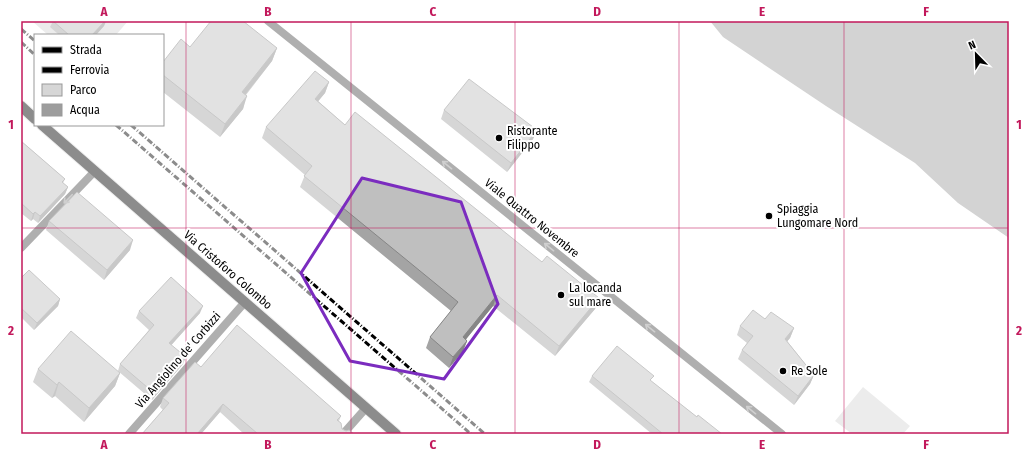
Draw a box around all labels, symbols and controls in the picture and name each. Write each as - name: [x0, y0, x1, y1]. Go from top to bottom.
- text: A: [99, 4, 108, 19]
- text: B: [264, 4, 272, 19]
- text: C: [430, 4, 437, 19]
- text: D: [593, 4, 601, 19]
- text: E: [759, 4, 765, 19]
- text: F: [923, 4, 929, 19]
- legend: [34, 34, 164, 126]
- north arrow: [956, 34, 996, 74]
- text: N: [967, 38, 978, 53]
- text: Strada: [70, 43, 102, 57]
- text: Ferrovia: [70, 63, 109, 77]
- text: Parco: [70, 83, 97, 97]
- text: Acqua: [70, 103, 100, 117]
- text: 1: [8, 117, 14, 132]
- text: 1: [1016, 117, 1022, 132]
- place label: Ristorante Filippo: [507, 124, 558, 152]
- marker: Ristorante Filippo: [494, 133, 504, 143]
- one-way arrow: [442, 161, 453, 170]
- street label: Viale Quattro Novembre: [482, 176, 582, 260]
- one-way arrow: [63, 194, 73, 204]
- place label: Spiaggia Lungomare Nord: [777, 202, 858, 230]
- marker: Spiaggia Lungomare Nord: [764, 211, 774, 221]
- street label: Via Cristoforo Colombo: [181, 228, 275, 312]
- one-way arrow: [543, 242, 554, 251]
- place label: La locanda sul mare: [569, 281, 622, 309]
- marker: La locanda sul mare: [556, 290, 566, 300]
- street label: Via Angiolino de' Corbizzi: [132, 309, 224, 411]
- text: 2: [7, 323, 14, 338]
- text: 2: [1015, 323, 1022, 338]
- one-way arrow: [644, 324, 655, 333]
- place label: Re Sole: [791, 364, 827, 378]
- marker: Re Sole: [778, 366, 788, 376]
- one-way arrow: [746, 405, 757, 414]
- text: A: [99, 437, 108, 452]
- text: B: [264, 437, 272, 452]
- text: C: [430, 437, 437, 452]
- text: D: [593, 437, 601, 452]
- text: E: [759, 437, 765, 452]
- text: F: [923, 437, 929, 452]

